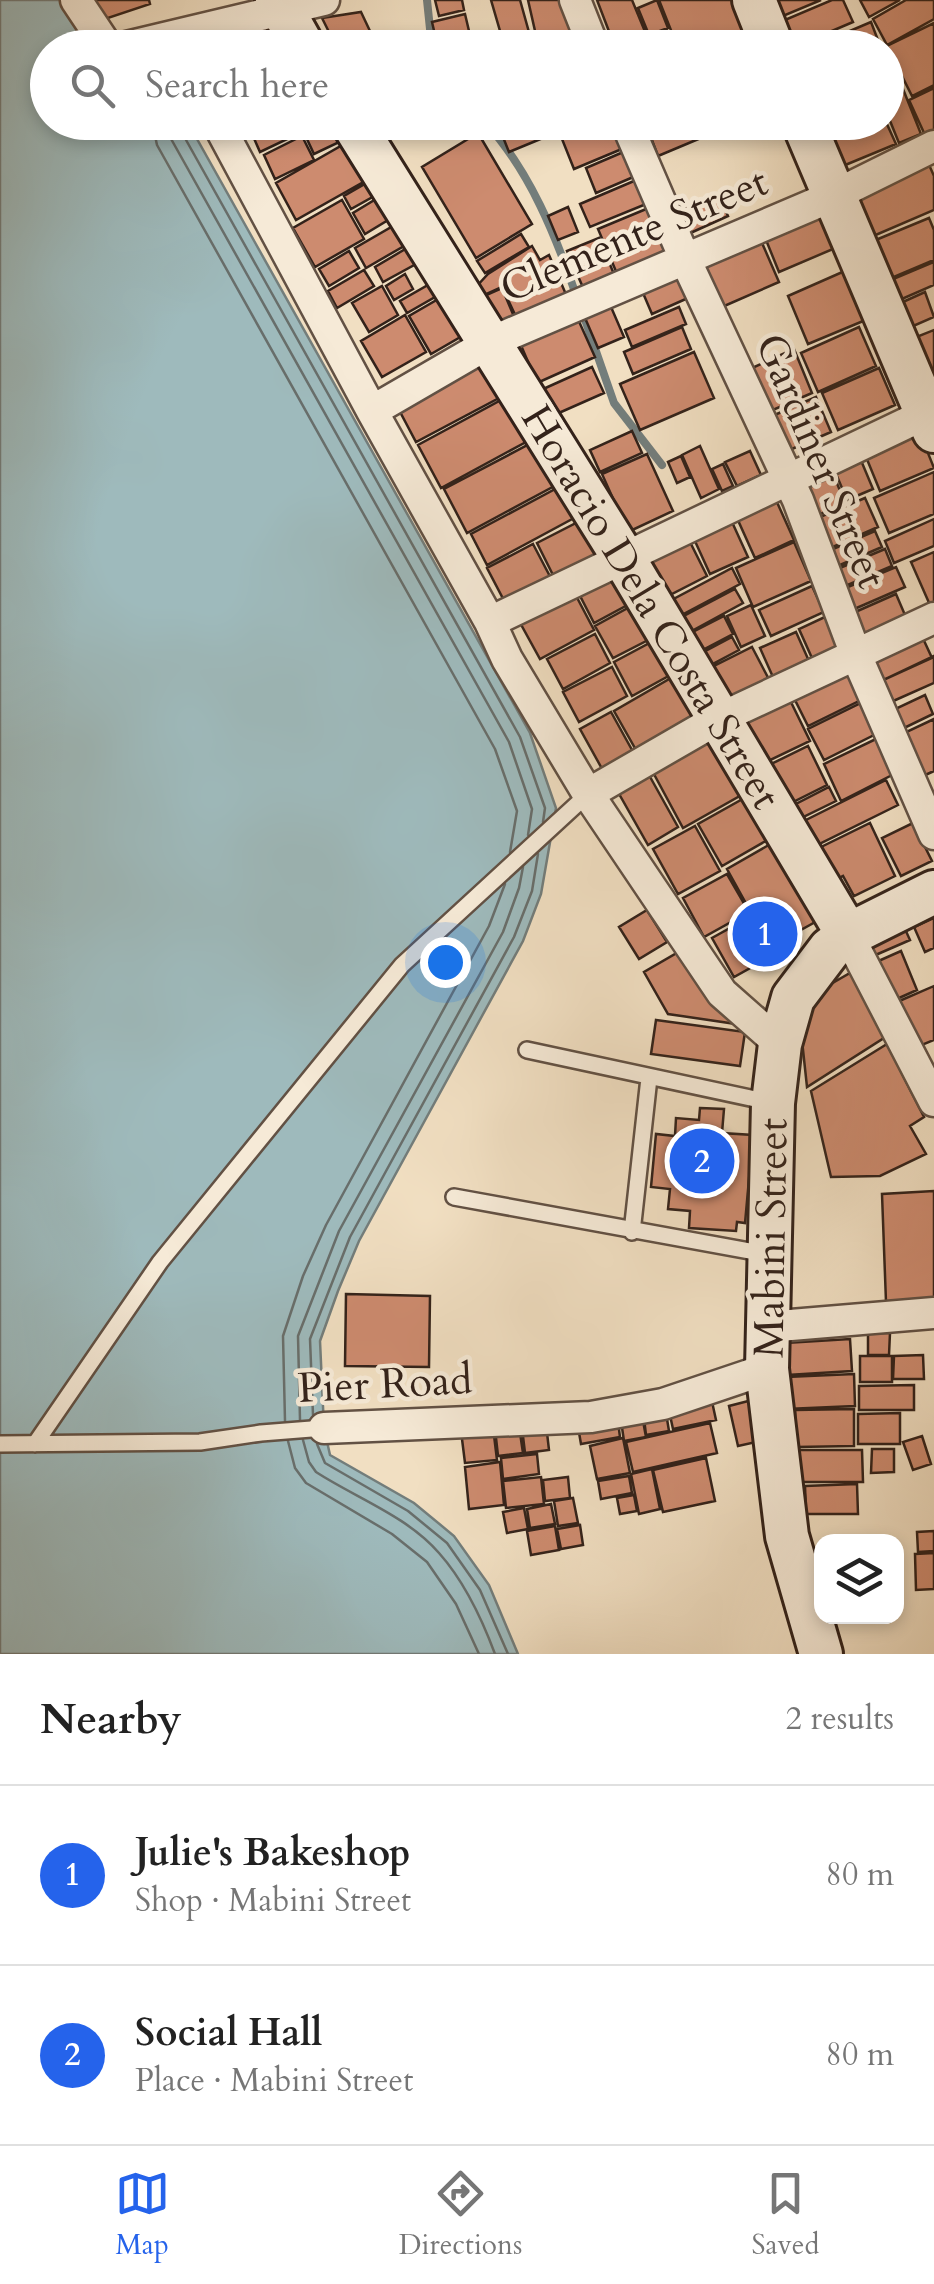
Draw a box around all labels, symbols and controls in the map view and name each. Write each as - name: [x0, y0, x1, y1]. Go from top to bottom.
- search box: [30, 30, 904, 140]
- icon: search: [65, 58, 120, 113]
- text: Search here: [145, 59, 329, 111]
- street label: Clemente Street: [492, 153, 776, 317]
- street label: Gardiner Street: [742, 325, 900, 597]
- street label: Horacio Dela Costa Street: [508, 394, 794, 820]
- pin: 1: [732, 896, 798, 972]
- your location: [420, 937, 471, 988]
- street label: Mabini Street: [740, 1117, 802, 1359]
- pin: 2: [670, 1124, 734, 1198]
- street label: Pier Road: [296, 1351, 474, 1417]
- map controls: [814, 1534, 904, 1624]
- button: layers: [814, 1534, 904, 1624]
- text: Nearby: [40, 1691, 182, 1748]
- text: 2 results: [786, 1697, 894, 1741]
- text: Julie's Bakeshop: [135, 1827, 411, 1879]
- text: 1: [64, 1853, 81, 1897]
- text: 80 m: [826, 1853, 894, 1897]
- text: Shop · Mabini Street: [135, 1879, 411, 1923]
- text: Social Hall: [135, 2007, 322, 2059]
- text: 2: [64, 2033, 81, 2077]
- text: 80 m: [826, 2033, 894, 2077]
- text: Place · Mabini Street: [135, 2059, 413, 2103]
- tab: Map: [115, 2166, 170, 2264]
- tab: Directions: [399, 2166, 522, 2264]
- tab: Saved: [751, 2166, 819, 2264]

